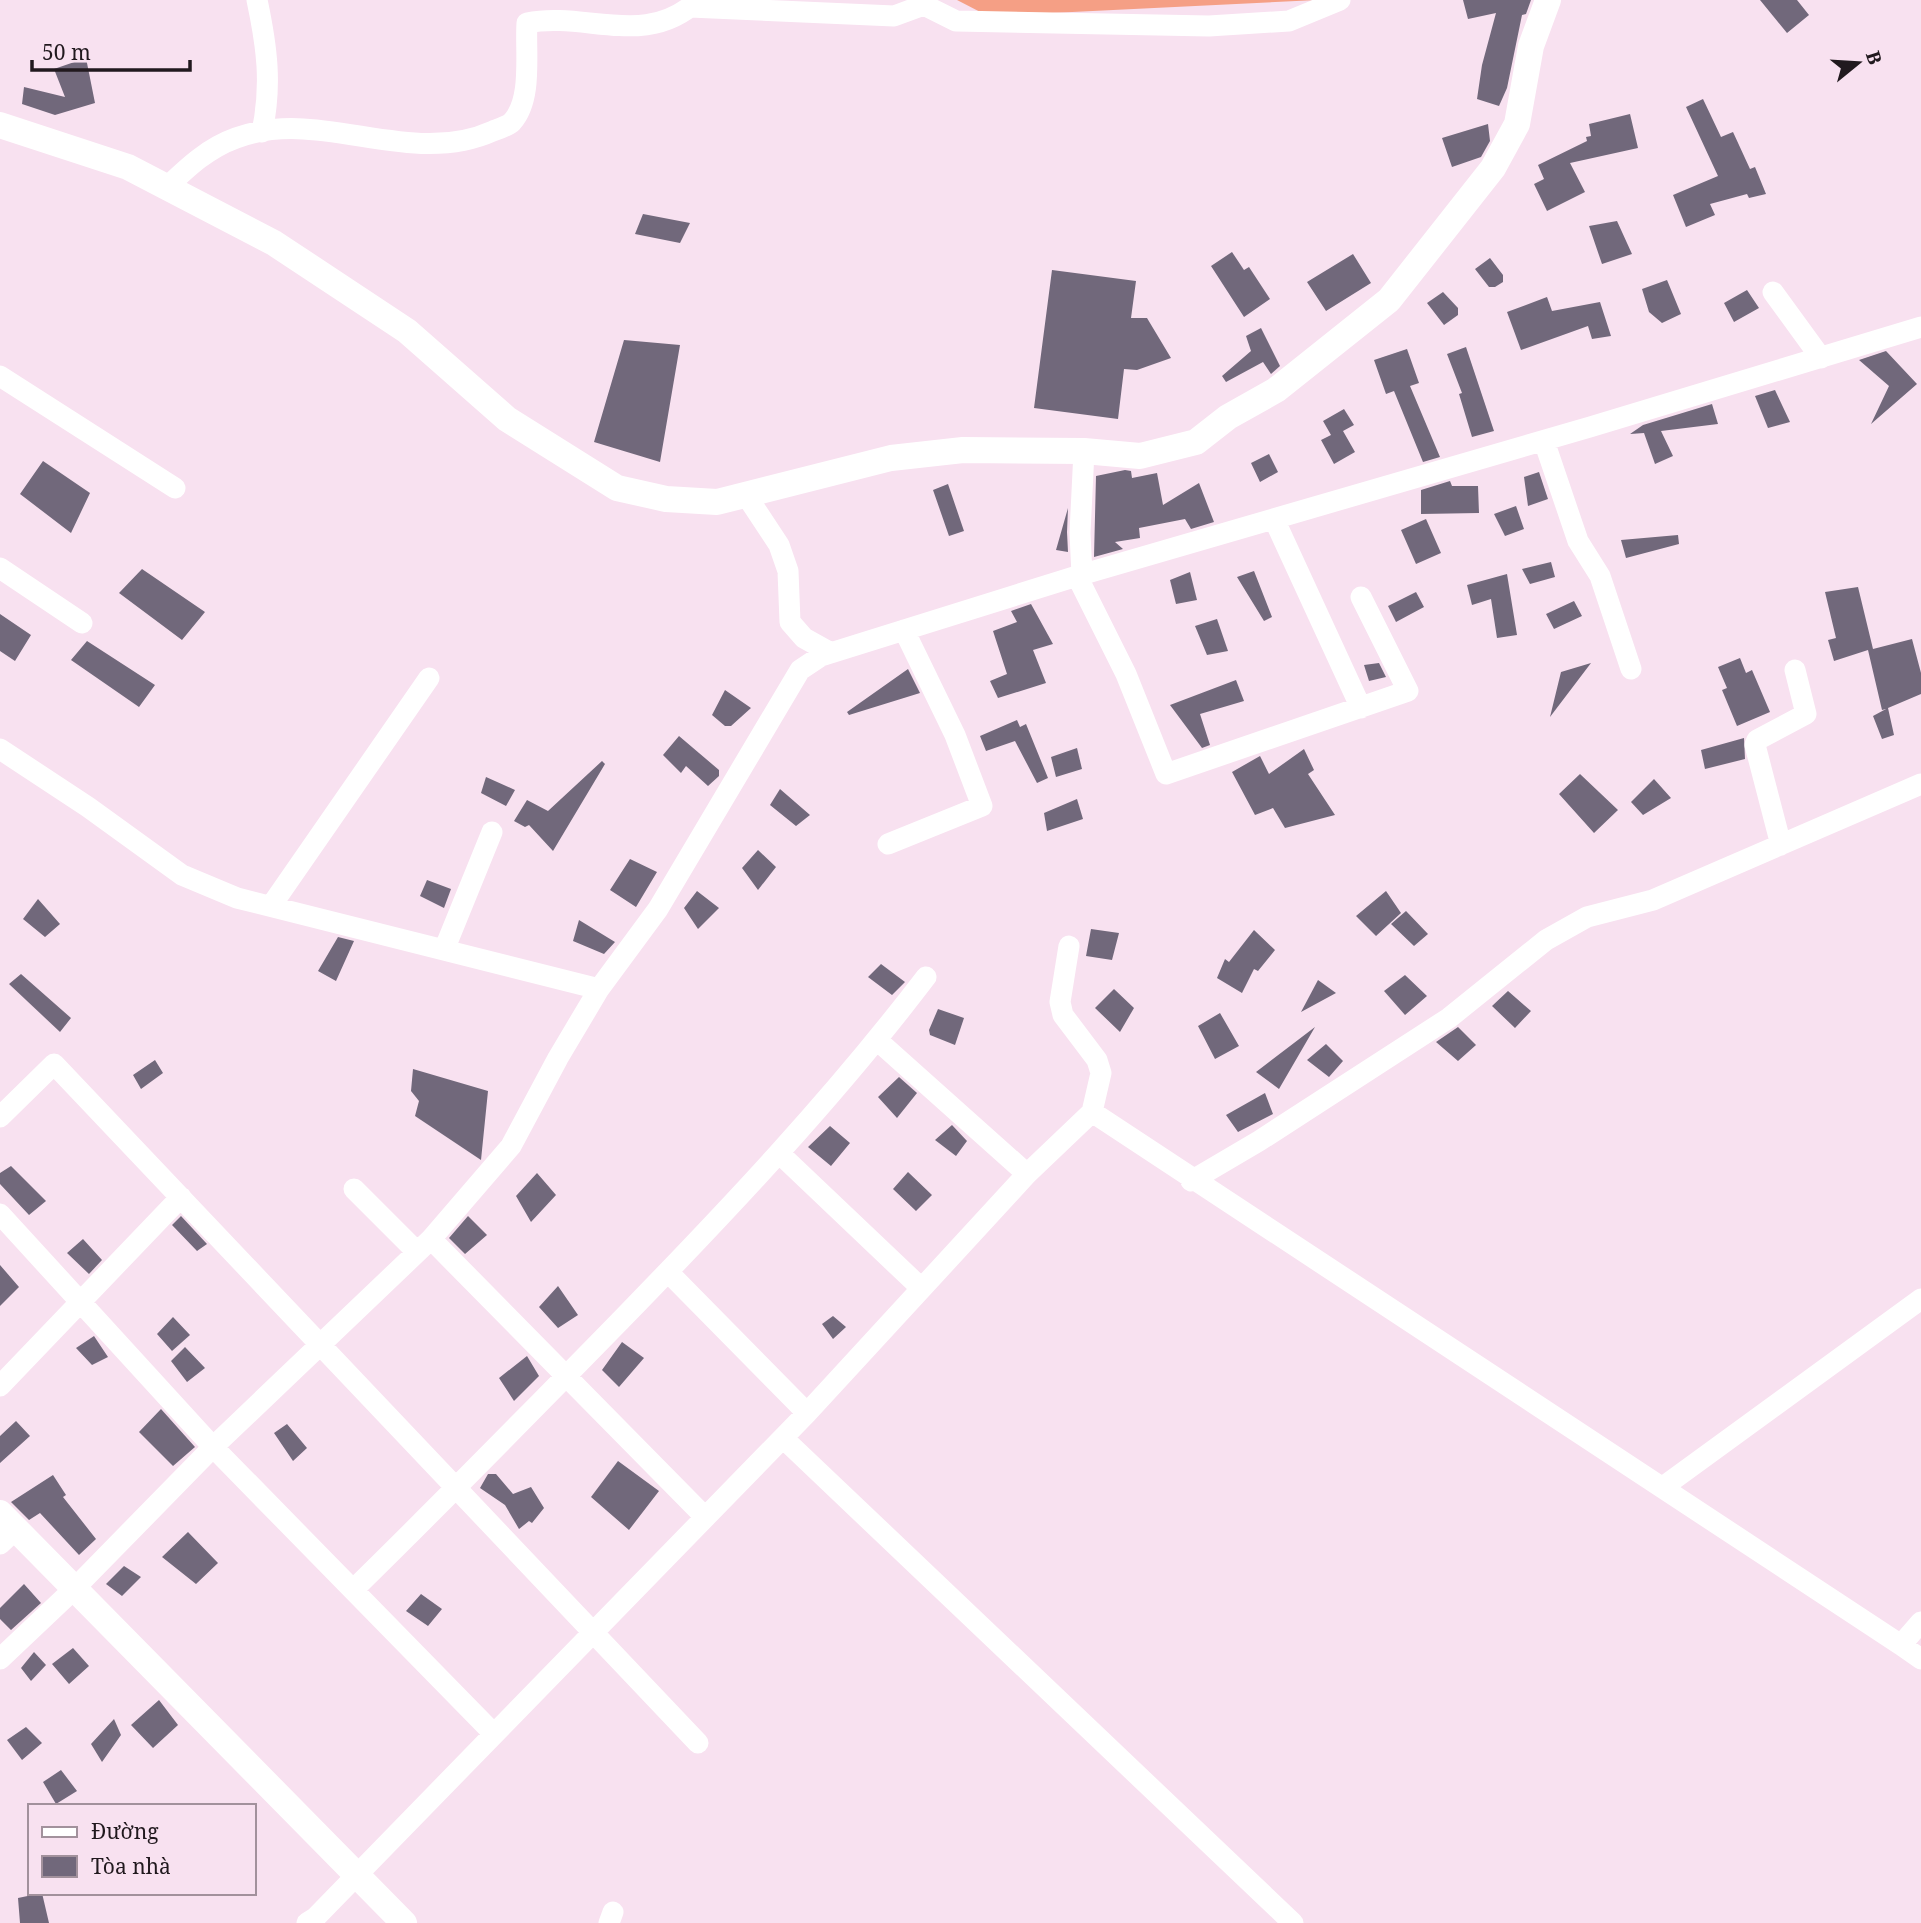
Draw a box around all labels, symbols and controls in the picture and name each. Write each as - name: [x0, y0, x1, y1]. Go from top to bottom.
- scale bar: [32, 28, 189, 72]
- north arrow: [1823, 28, 1893, 98]
- text: 50 m: [42, 38, 91, 66]
- text: B: [1860, 48, 1889, 68]
- legend: [28, 1804, 256, 1895]
- text: Đường: [91, 1817, 159, 1845]
- text: Tòa nhà: [91, 1852, 171, 1880]

